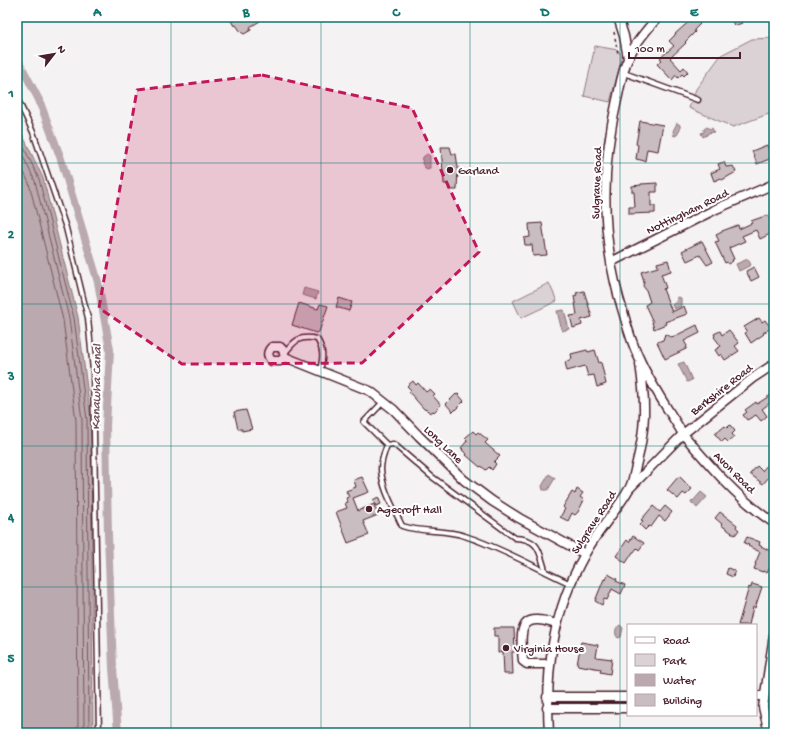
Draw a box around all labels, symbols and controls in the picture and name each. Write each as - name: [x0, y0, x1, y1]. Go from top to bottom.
- text: A: [92, 6, 102, 21]
- text: B: [242, 6, 251, 21]
- text: C: [391, 6, 401, 21]
- text: D: [540, 6, 550, 21]
- text: E: [690, 6, 699, 21]
- north arrow: [34, 34, 74, 74]
- scale bar: [629, 34, 740, 60]
- text: 100 m: [634, 43, 665, 57]
- text: N: [54, 44, 68, 56]
- text: 1: [7, 87, 14, 102]
- street label: Sulgrave Road: [590, 146, 606, 219]
- marker: Garland: [445, 165, 455, 175]
- place label: Garland: [458, 165, 499, 179]
- street label: Nottingham Road: [645, 186, 732, 239]
- text: 2: [8, 228, 15, 243]
- water label: Kanawha Canal: [89, 343, 106, 430]
- street label: Berkshire Road: [688, 361, 757, 420]
- text: 3: [7, 370, 15, 385]
- street label: Long Lane: [420, 423, 466, 468]
- street label: Avon Road: [710, 450, 758, 498]
- street label: Sulgrave Road: [569, 488, 621, 557]
- marker: Agecroft Hall: [364, 504, 374, 514]
- place label: Agecroft Hall: [377, 504, 442, 518]
- text: 4: [7, 511, 15, 526]
- legend: [627, 624, 757, 716]
- text: Road: [663, 635, 690, 649]
- marker: Virginia House: [501, 643, 511, 653]
- place label: Virginia House: [513, 643, 585, 657]
- text: 5: [8, 652, 15, 667]
- text: Park: [662, 655, 688, 669]
- text: Water: [663, 675, 697, 689]
- text: Building: [662, 695, 702, 709]

